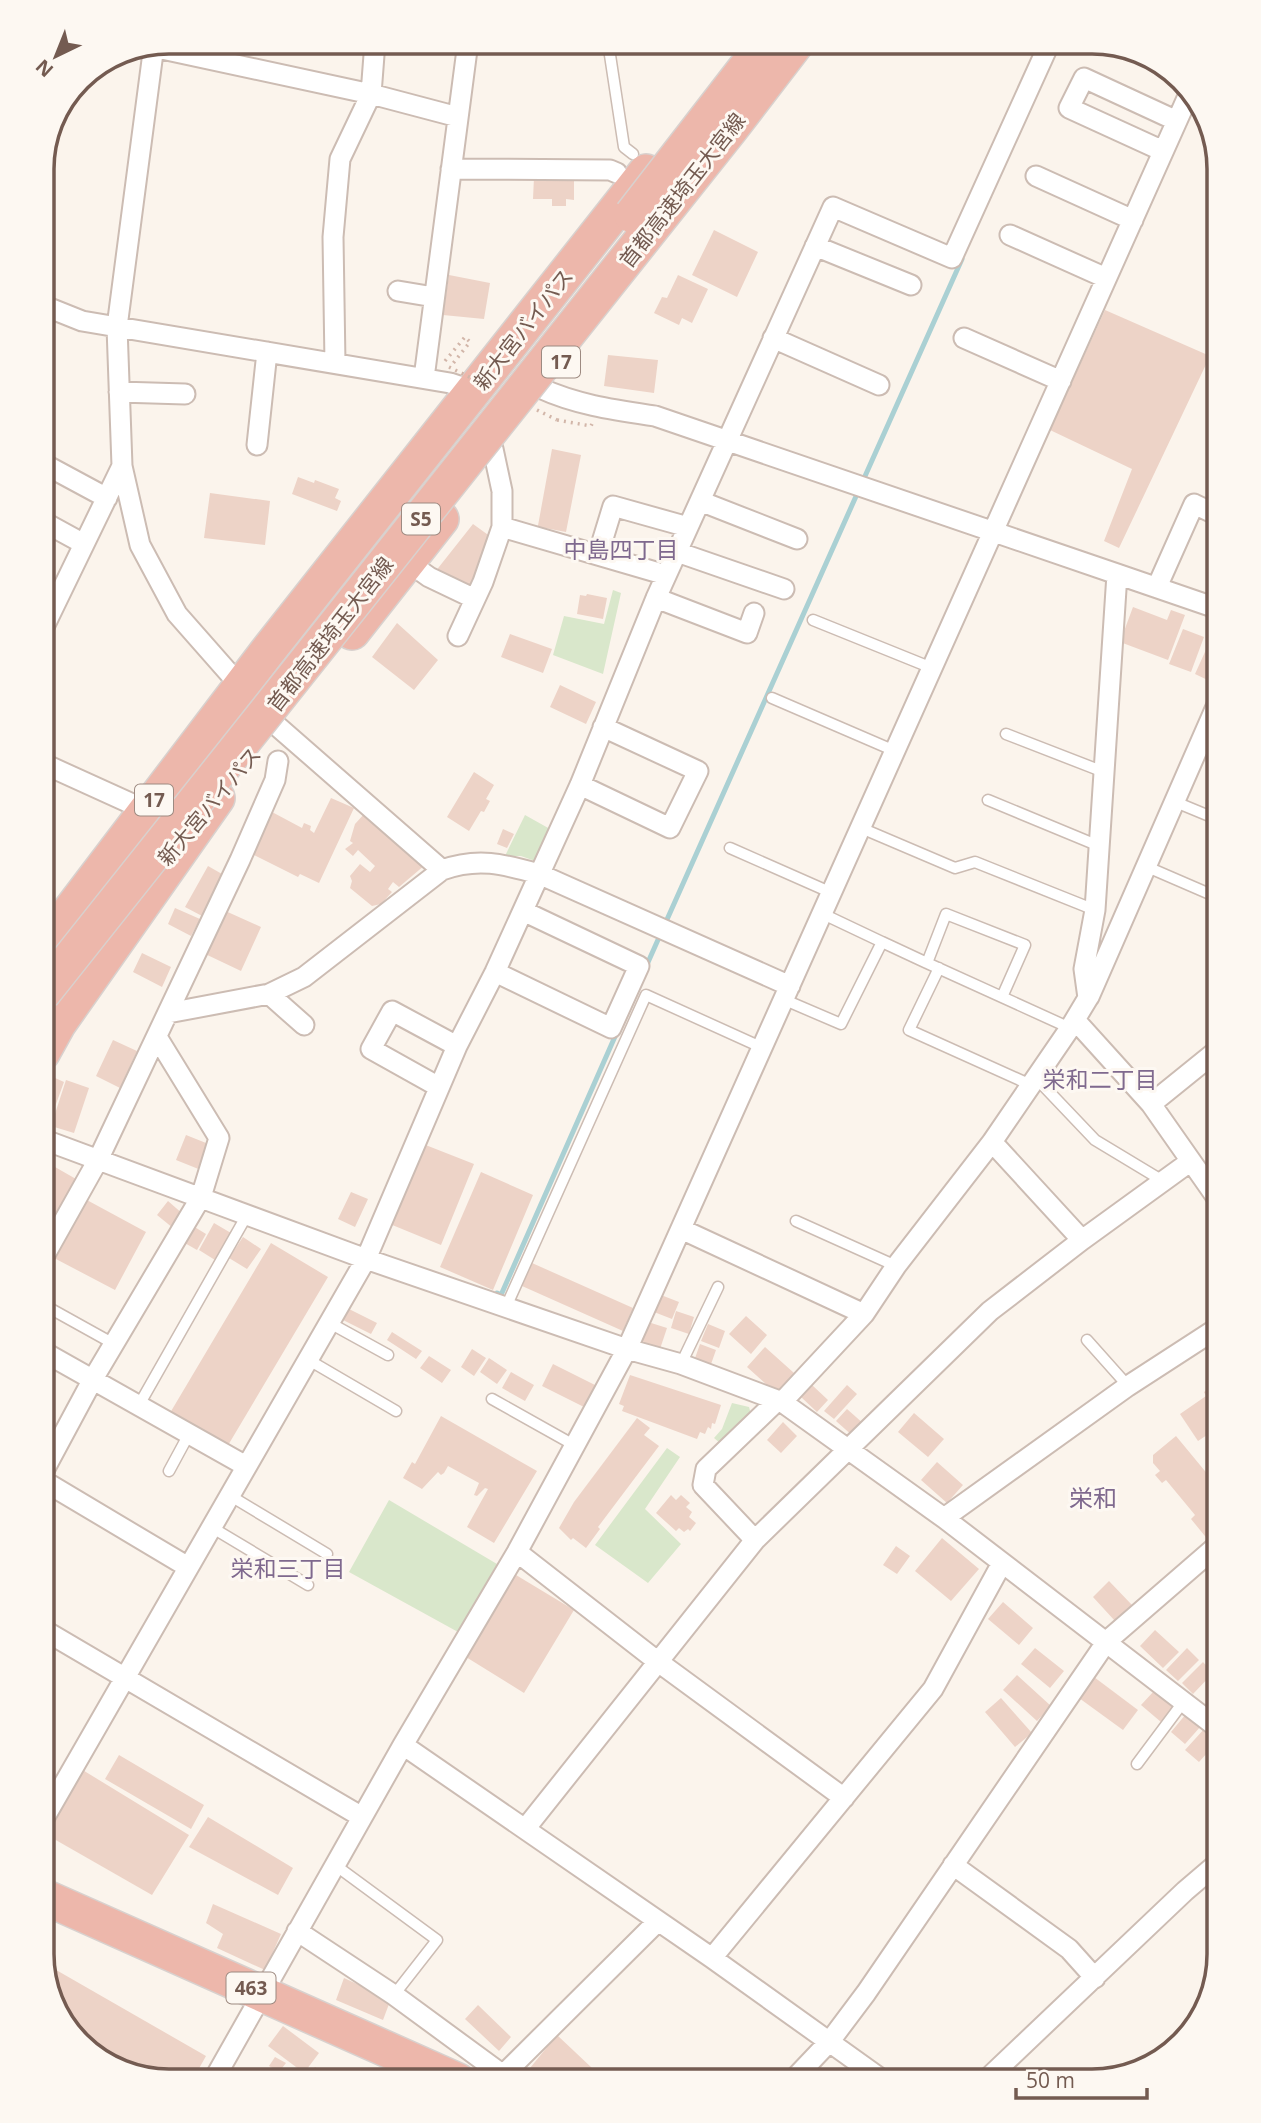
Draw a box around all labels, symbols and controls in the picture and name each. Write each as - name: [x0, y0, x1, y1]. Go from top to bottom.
- north arrow: [21, 21, 91, 91]
- text: N: [30, 54, 59, 83]
- street label: 首都高速埼玉大宮線: [613, 107, 751, 273]
- street label: 新大宮バイパス: [467, 263, 579, 395]
- road number: 17: [542, 346, 580, 378]
- road number: S5: [402, 504, 440, 534]
- district label: 中島四丁目: [564, 533, 679, 565]
- street label: 首都高速埼玉大宮線: [261, 551, 399, 717]
- street label: 新大宮バイパス: [151, 741, 267, 871]
- road number: 17: [135, 785, 173, 816]
- district label: 栄和二丁目: [1043, 1063, 1158, 1095]
- district label: 栄和: [1069, 1481, 1117, 1514]
- district label: 栄和三丁目: [231, 1552, 346, 1584]
- road number: 463: [226, 1972, 276, 2004]
- scale bar: [1016, 2056, 1147, 2100]
- text: 50 m: [1026, 2066, 1075, 2094]

